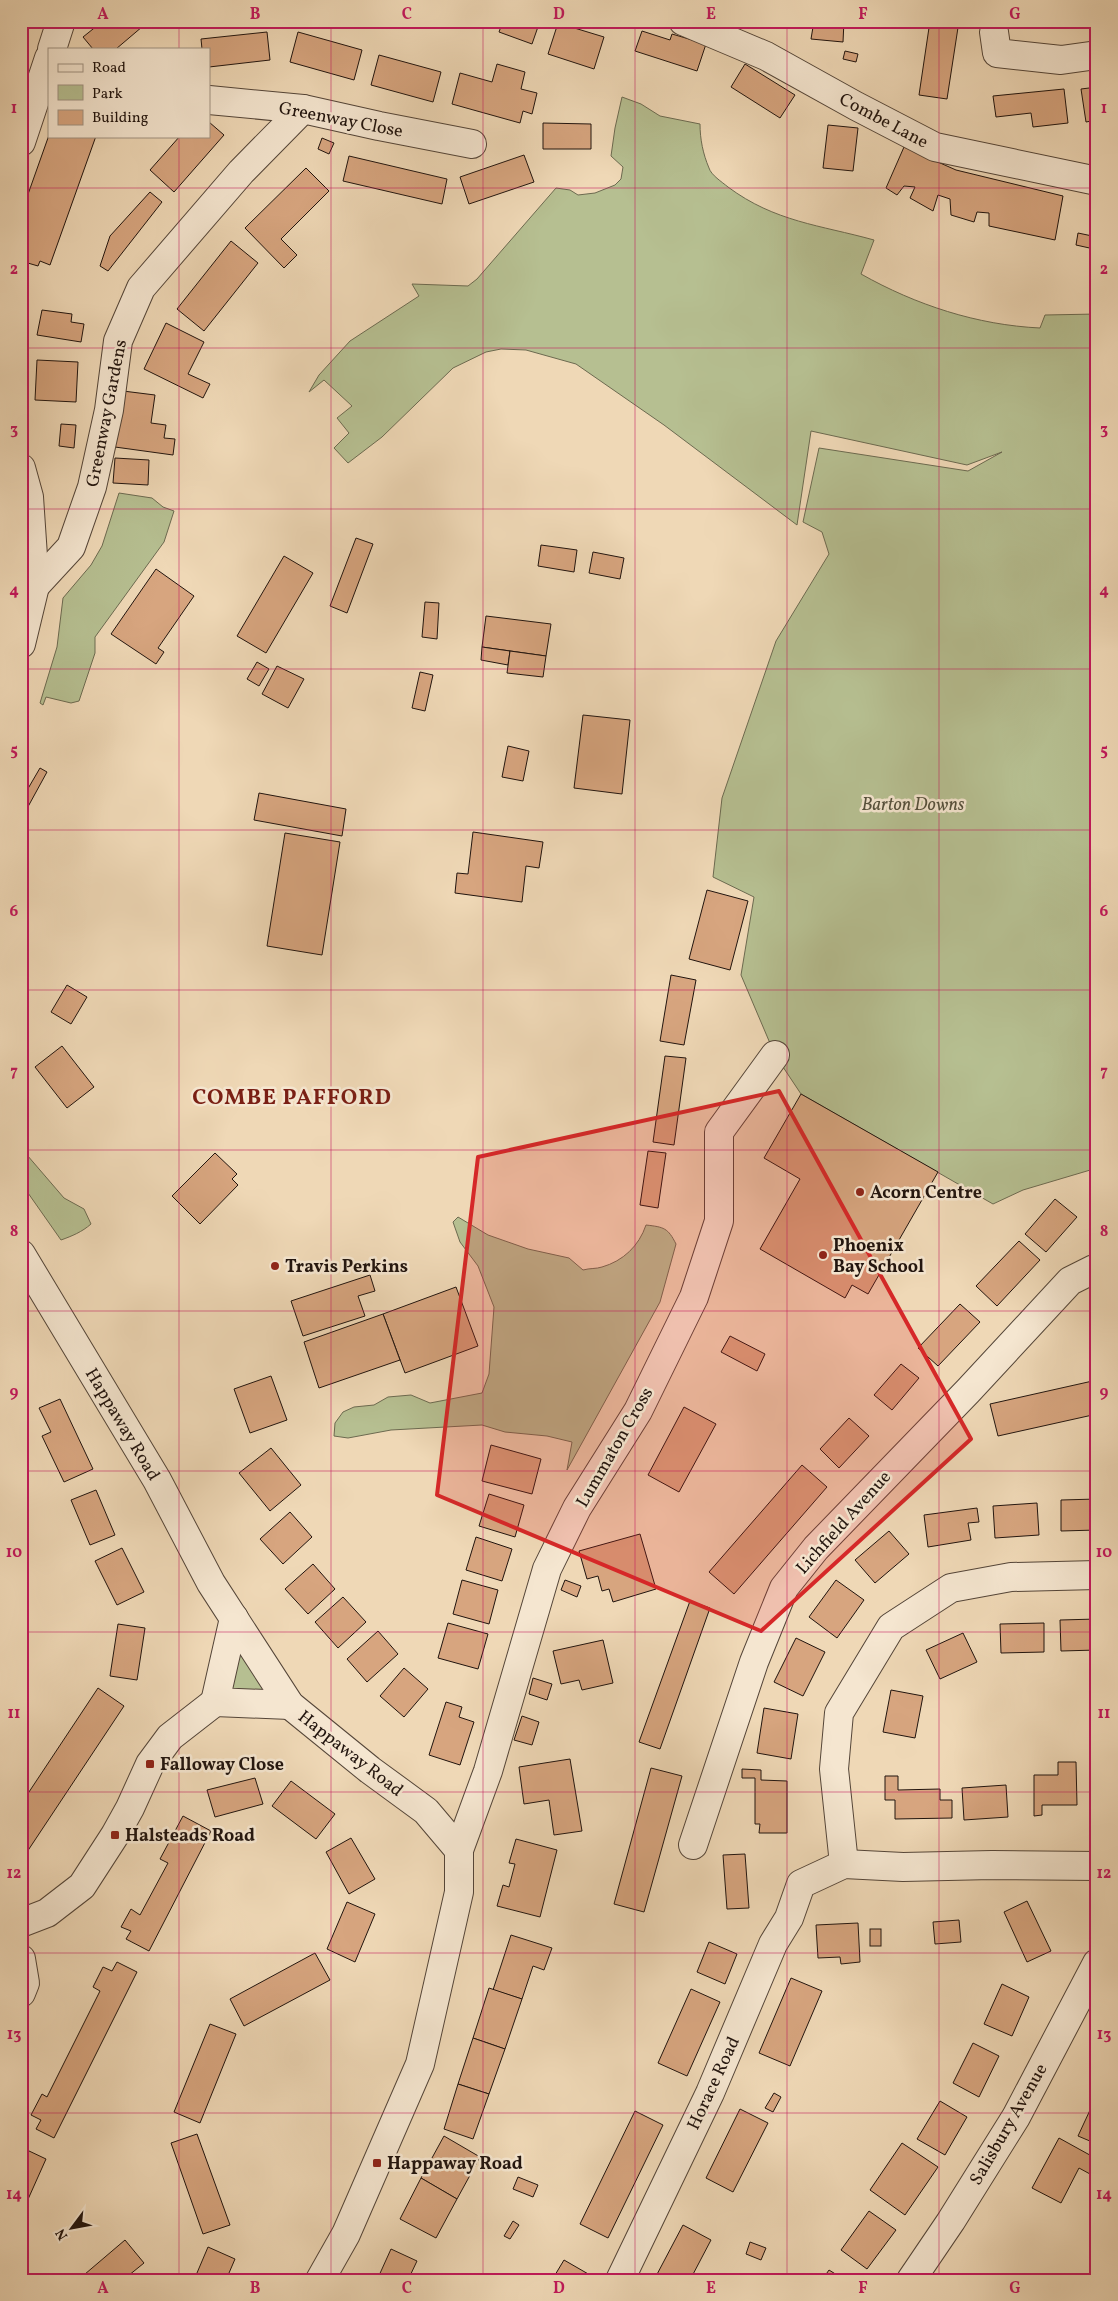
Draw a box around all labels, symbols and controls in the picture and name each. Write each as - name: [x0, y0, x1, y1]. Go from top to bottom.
- text: A: [97, 4, 109, 26]
- text: B: [250, 4, 261, 26]
- text: C: [402, 4, 412, 26]
- text: D: [553, 4, 565, 26]
- text: E: [706, 4, 716, 26]
- text: F: [858, 4, 868, 26]
- text: G: [1009, 4, 1021, 26]
- legend: [48, 48, 210, 138]
- text: Road: [92, 58, 126, 79]
- text: Park: [92, 84, 123, 105]
- street label: Combe Lane: [834, 87, 932, 155]
- street label: Greenway Close: [277, 96, 405, 145]
- text: 1: [11, 98, 17, 120]
- text: 1: [1101, 98, 1107, 120]
- text: Building: [92, 108, 149, 129]
- text: 2: [10, 259, 18, 281]
- text: 2: [1100, 259, 1108, 281]
- street label: Greenway Gardens: [81, 337, 134, 489]
- text: 3: [10, 419, 18, 441]
- text: 3: [1100, 419, 1108, 441]
- text: 4: [9, 580, 19, 602]
- text: 4: [1099, 580, 1109, 602]
- text: 5: [10, 740, 18, 762]
- text: 5: [1100, 740, 1108, 762]
- park label: Barton Downs: [862, 793, 965, 818]
- text: 6: [10, 901, 19, 923]
- text: 6: [1100, 901, 1109, 923]
- text: 7: [10, 1061, 18, 1083]
- text: 7: [1100, 1061, 1108, 1083]
- district label: COMBE PAFFORD: [192, 1083, 392, 1114]
- place label: Acorn Centre: [870, 1181, 982, 1206]
- marker: Acorn Centre: [854, 1186, 866, 1198]
- text: 8: [10, 1221, 18, 1243]
- text: 8: [1100, 1221, 1108, 1243]
- place label: Phoenix Bay School: [833, 1234, 924, 1280]
- marker: Phoenix Bay School: [817, 1249, 829, 1261]
- place label: Travis Perkins: [285, 1255, 408, 1280]
- marker: Travis Perkins: [269, 1260, 281, 1272]
- street label: Happaway Road: [78, 1364, 165, 1486]
- text: 9: [10, 1382, 19, 1404]
- text: 9: [1100, 1382, 1109, 1404]
- street label: Lummaton Cross: [571, 1383, 660, 1513]
- street label: Lichfield Avenue: [791, 1466, 897, 1580]
- text: 10: [6, 1542, 22, 1564]
- text: 10: [1096, 1542, 1112, 1564]
- text: 11: [8, 1703, 20, 1725]
- text: 11: [1098, 1703, 1110, 1725]
- street label: Happaway Road: [292, 1705, 408, 1803]
- place label: Falloway Close: [160, 1753, 284, 1778]
- marker: Falloway Close: [144, 1758, 156, 1770]
- place label: Halsteads Road: [125, 1824, 255, 1849]
- marker: Halsteads Road: [109, 1829, 121, 1841]
- text: 12: [7, 1863, 21, 1885]
- text: 12: [1097, 1863, 1111, 1885]
- text: 13: [7, 2024, 21, 2046]
- text: 13: [1097, 2024, 1111, 2046]
- street label: Horace Road: [682, 2033, 747, 2134]
- street label: Salisbury Avenue: [964, 2059, 1054, 2190]
- place label: Happaway Road: [387, 2152, 523, 2177]
- marker: Happaway Road: [371, 2157, 383, 2169]
- text: 14: [6, 2184, 22, 2206]
- text: 14: [1096, 2184, 1112, 2206]
- north arrow: [48, 2204, 98, 2254]
- text: N: [51, 2225, 73, 2243]
- text: A: [97, 2278, 109, 2300]
- text: B: [250, 2278, 261, 2300]
- text: C: [402, 2278, 412, 2300]
- text: D: [553, 2278, 565, 2300]
- text: E: [706, 2278, 716, 2300]
- text: F: [858, 2278, 868, 2300]
- text: G: [1009, 2278, 1021, 2300]

